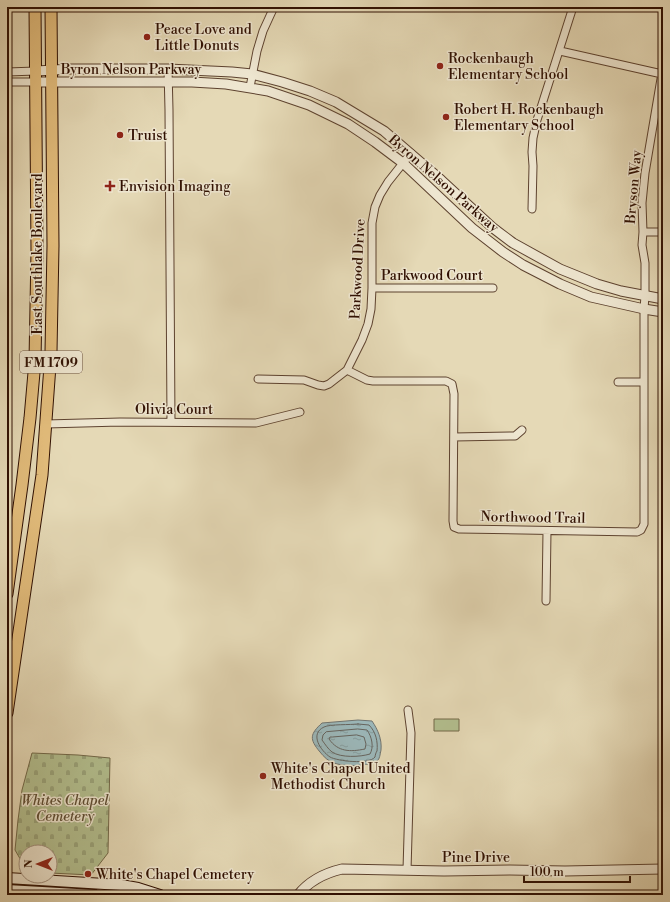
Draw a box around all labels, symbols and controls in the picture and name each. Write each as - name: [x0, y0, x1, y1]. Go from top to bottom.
- place label: Peace Love and Little Donuts: [155, 21, 252, 55]
- marker: Peace Love and Little Donuts: [142, 32, 152, 42]
- place label: Rockenbaugh Elementary School: [448, 50, 568, 84]
- street label: Byron Nelson Parkway: [60, 61, 201, 79]
- marker: Rockenbaugh Elementary School: [435, 61, 445, 71]
- place label: Robert H. Rockenbaugh Elementary School: [454, 101, 604, 135]
- marker: Robert H. Rockenbaugh Elementary School: [441, 112, 451, 122]
- place label: Truist: [128, 127, 168, 145]
- marker: Truist: [115, 130, 125, 140]
- street label: Byron Nelson Parkway: [384, 130, 502, 237]
- street label: Bryson Way: [622, 149, 646, 226]
- street label: East Southlake Boulevard: [29, 173, 47, 335]
- place label: Envision Imaging: [119, 178, 231, 196]
- marker: Envision Imaging: [104, 180, 116, 192]
- street label: Parkwood Drive: [346, 218, 370, 320]
- street label: Parkwood Court: [381, 267, 483, 285]
- road number: FM 1709: [20, 351, 82, 373]
- street label: Olivia Court: [135, 401, 213, 419]
- street label: Northwood Trail: [480, 508, 586, 528]
- place label: White's Chapel United Methodist Church: [270, 760, 410, 794]
- marker: White's Chapel United Methodist Church: [258, 771, 268, 781]
- park label: Whites Chapel Cemetery: [21, 792, 109, 826]
- north arrow: [18, 844, 58, 884]
- street label: Pine Drive: [442, 849, 510, 867]
- scale bar: [524, 858, 630, 884]
- text: N: [22, 859, 36, 868]
- text: 100 m: [530, 865, 564, 880]
- place label: White's Chapel Cemetery: [95, 866, 254, 884]
- marker: White's Chapel Cemetery: [83, 869, 93, 879]

